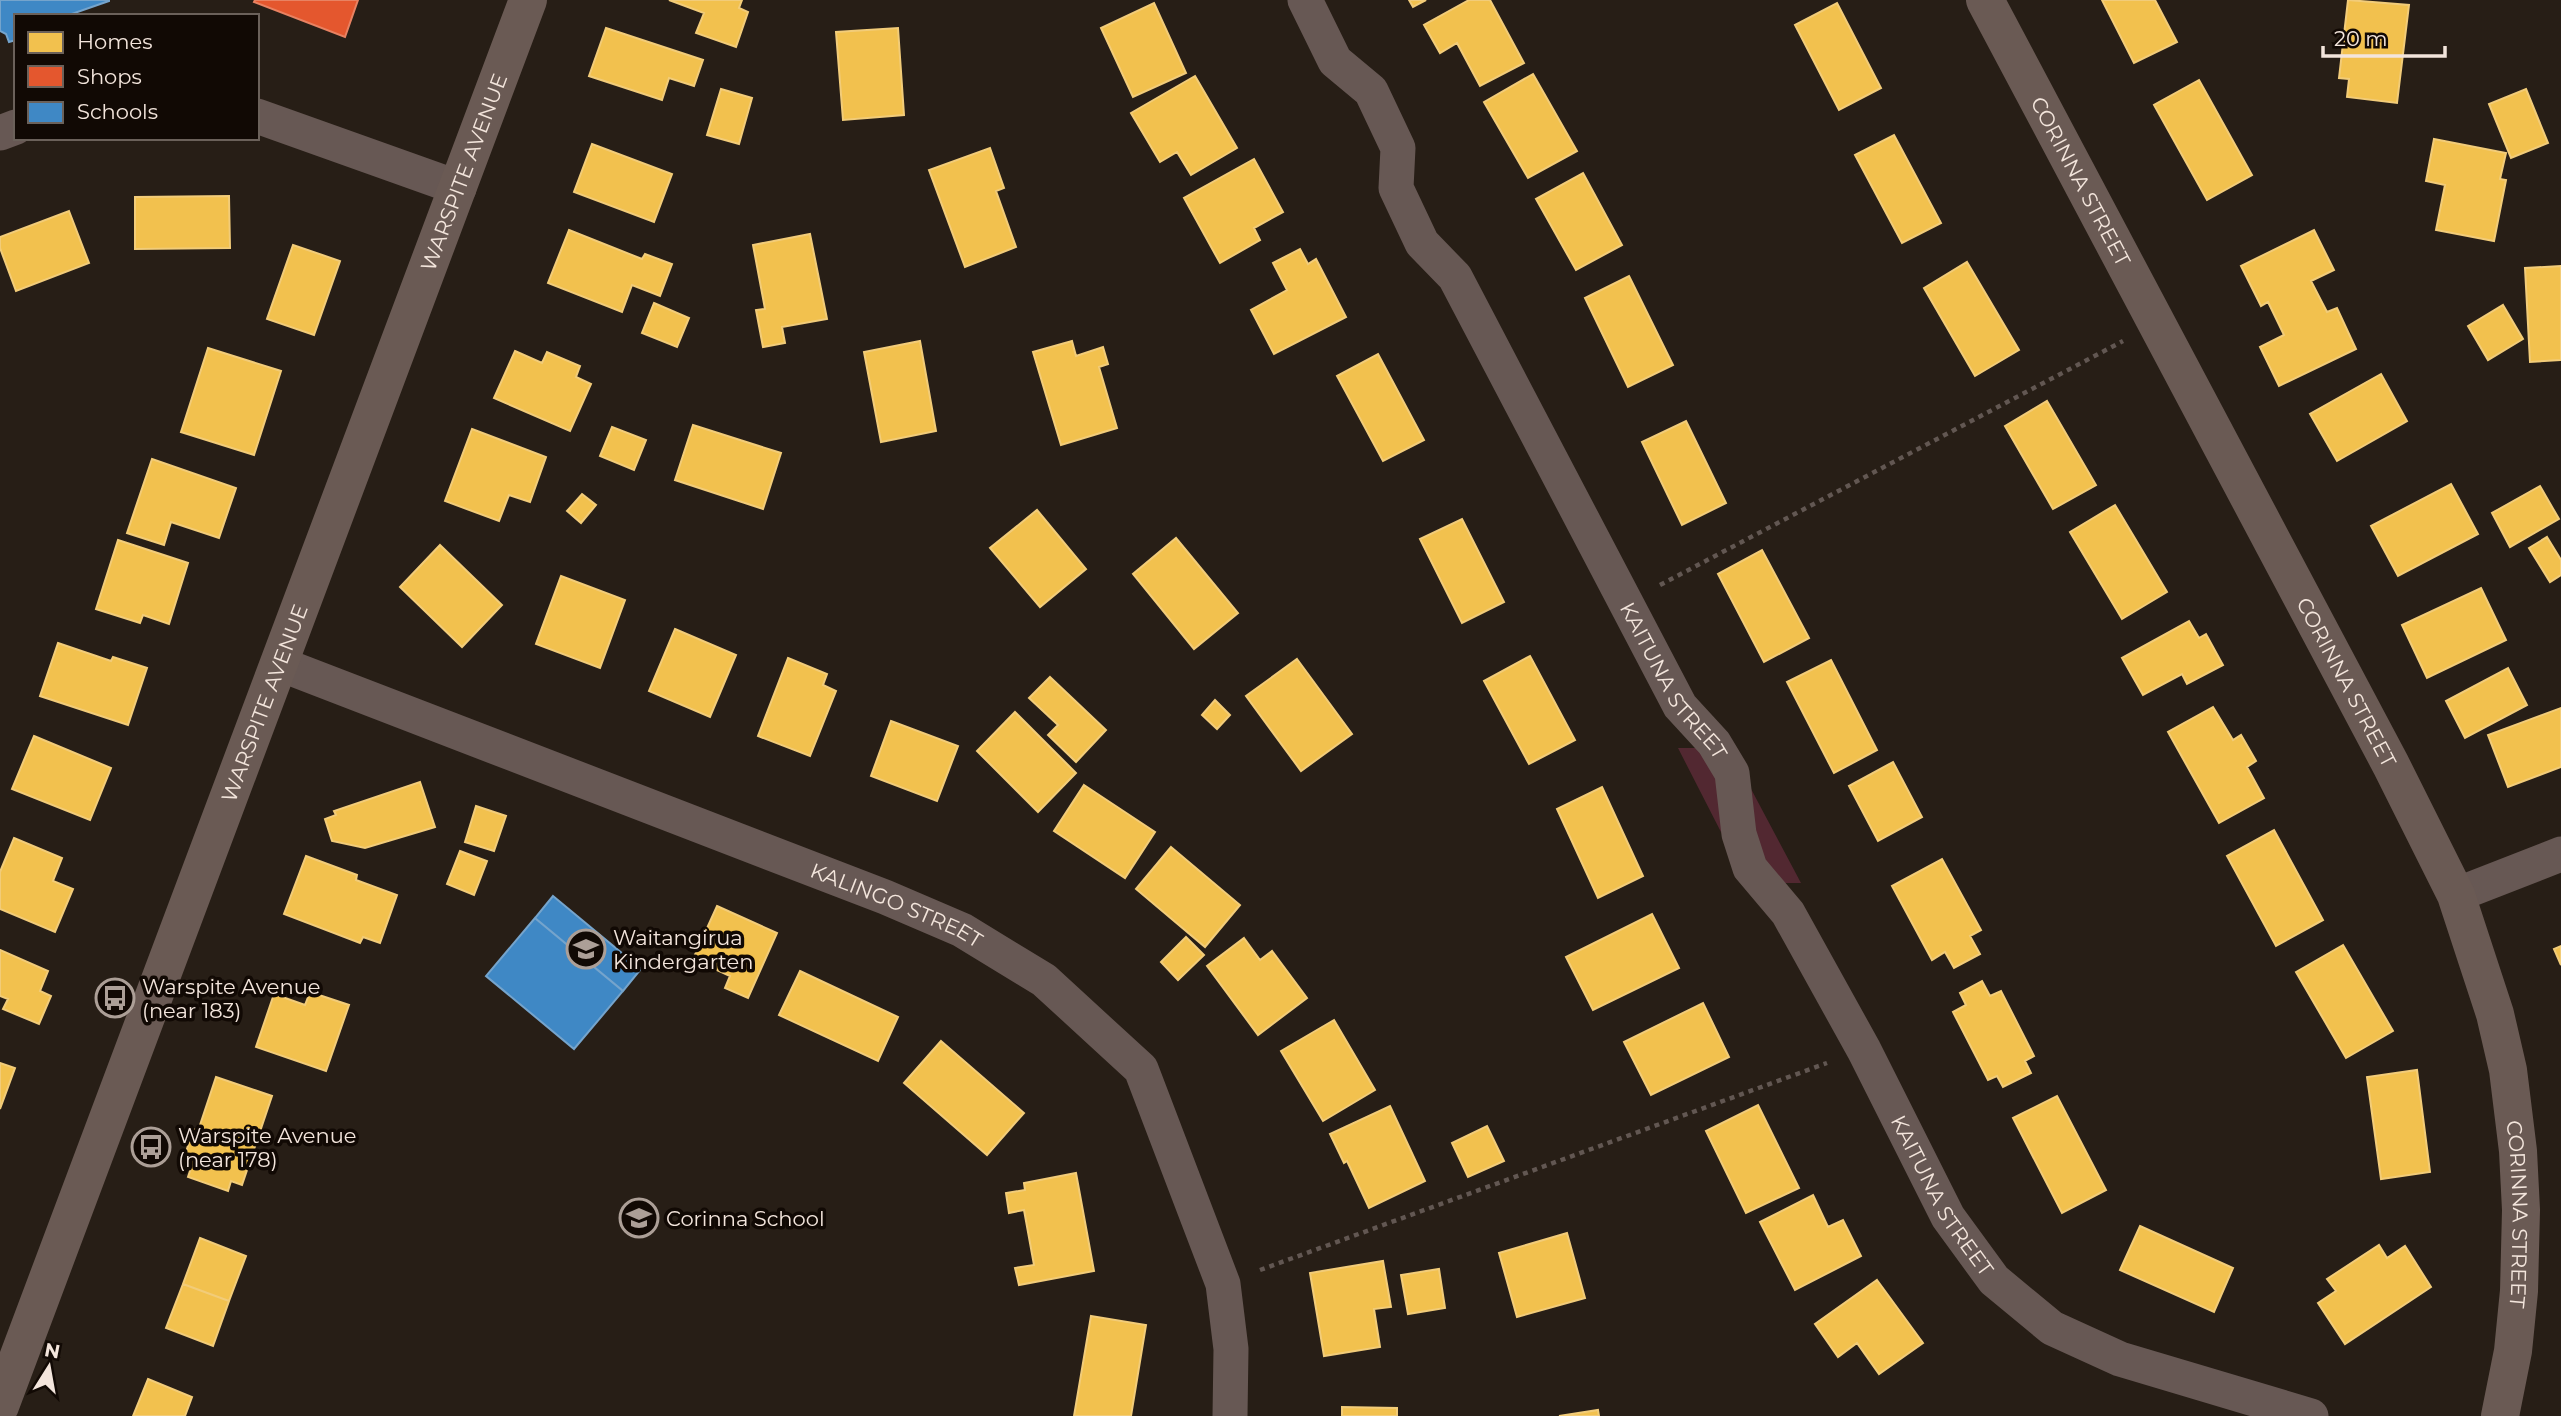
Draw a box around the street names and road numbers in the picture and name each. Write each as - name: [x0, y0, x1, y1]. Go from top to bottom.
- street label: WARSPITE AVENUE: [415, 70, 512, 274]
- street label: CORINNA STREET: [2026, 92, 2136, 270]
- street label: CORINNA STREET: [2292, 593, 2402, 771]
- street label: KAITUNA STREET: [1615, 598, 1733, 763]
- street label: WARSPITE AVENUE: [216, 601, 312, 805]
- street label: KALINGO STREET: [807, 857, 988, 952]
- street label: KAITUNA STREET: [1886, 1111, 1999, 1281]
- street label: CORINNA STREET: [2502, 1119, 2534, 1309]

